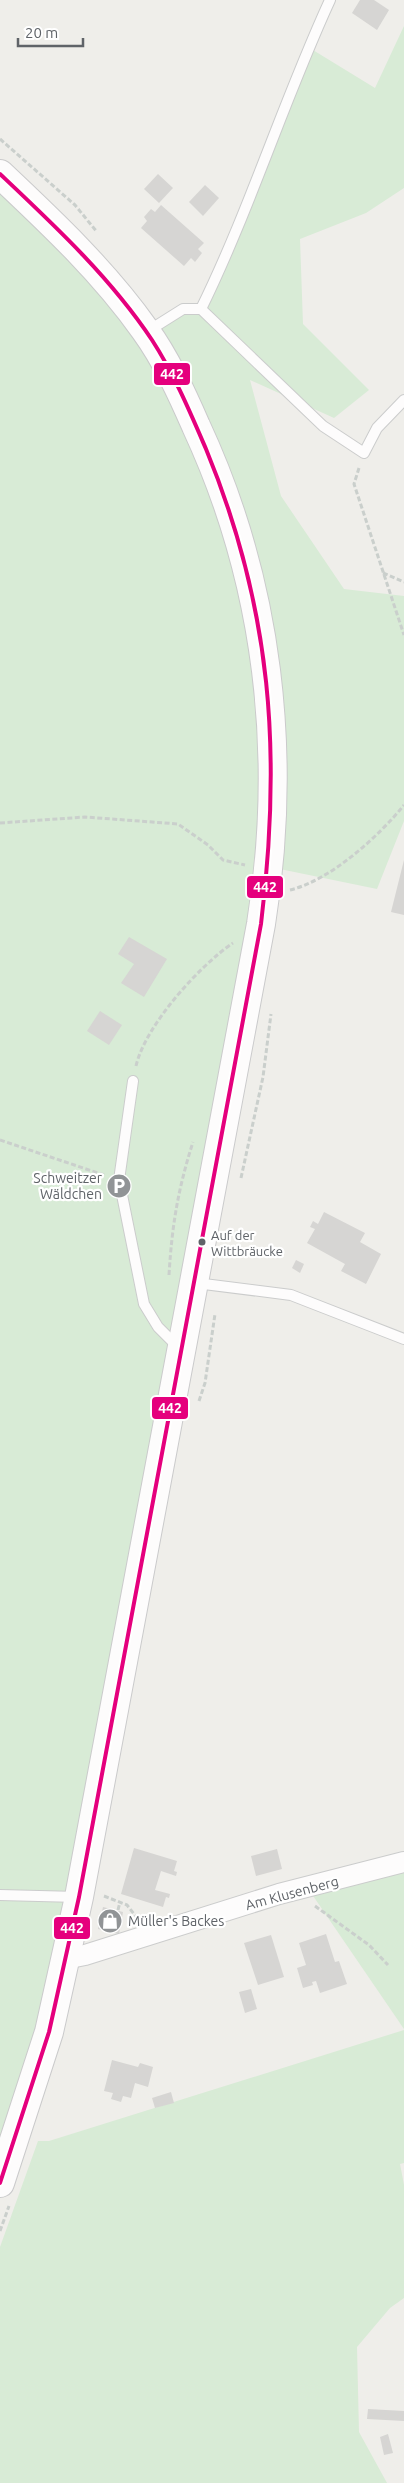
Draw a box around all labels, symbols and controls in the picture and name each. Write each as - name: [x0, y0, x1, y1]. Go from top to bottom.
- scale bar: [18, 15, 82, 47]
- text: 20 m: [25, 24, 58, 41]
- line badge: 442: [153, 362, 191, 386]
- text: 442: [160, 366, 184, 382]
- line badge: 442: [246, 875, 284, 899]
- text: 442: [253, 879, 277, 895]
- place label: Schweitzer Wäldchen: [33, 1170, 103, 1202]
- parking icon: Schweitzer Wäldchen: [106, 1173, 132, 1199]
- place label: Auf der Wittbräucke: [211, 1228, 283, 1258]
- marker: Auf der Wittbräucke: [197, 1237, 207, 1247]
- line badge: 442: [151, 1396, 189, 1420]
- text: 442: [158, 1400, 182, 1416]
- street label: Am Klusenberg: [244, 1873, 340, 1913]
- shop icon: Müller's Backes: [97, 1908, 123, 1934]
- place label: Müller's Backes: [128, 1913, 224, 1929]
- line badge: 442: [53, 1916, 91, 1940]
- text: 442: [60, 1920, 84, 1936]

